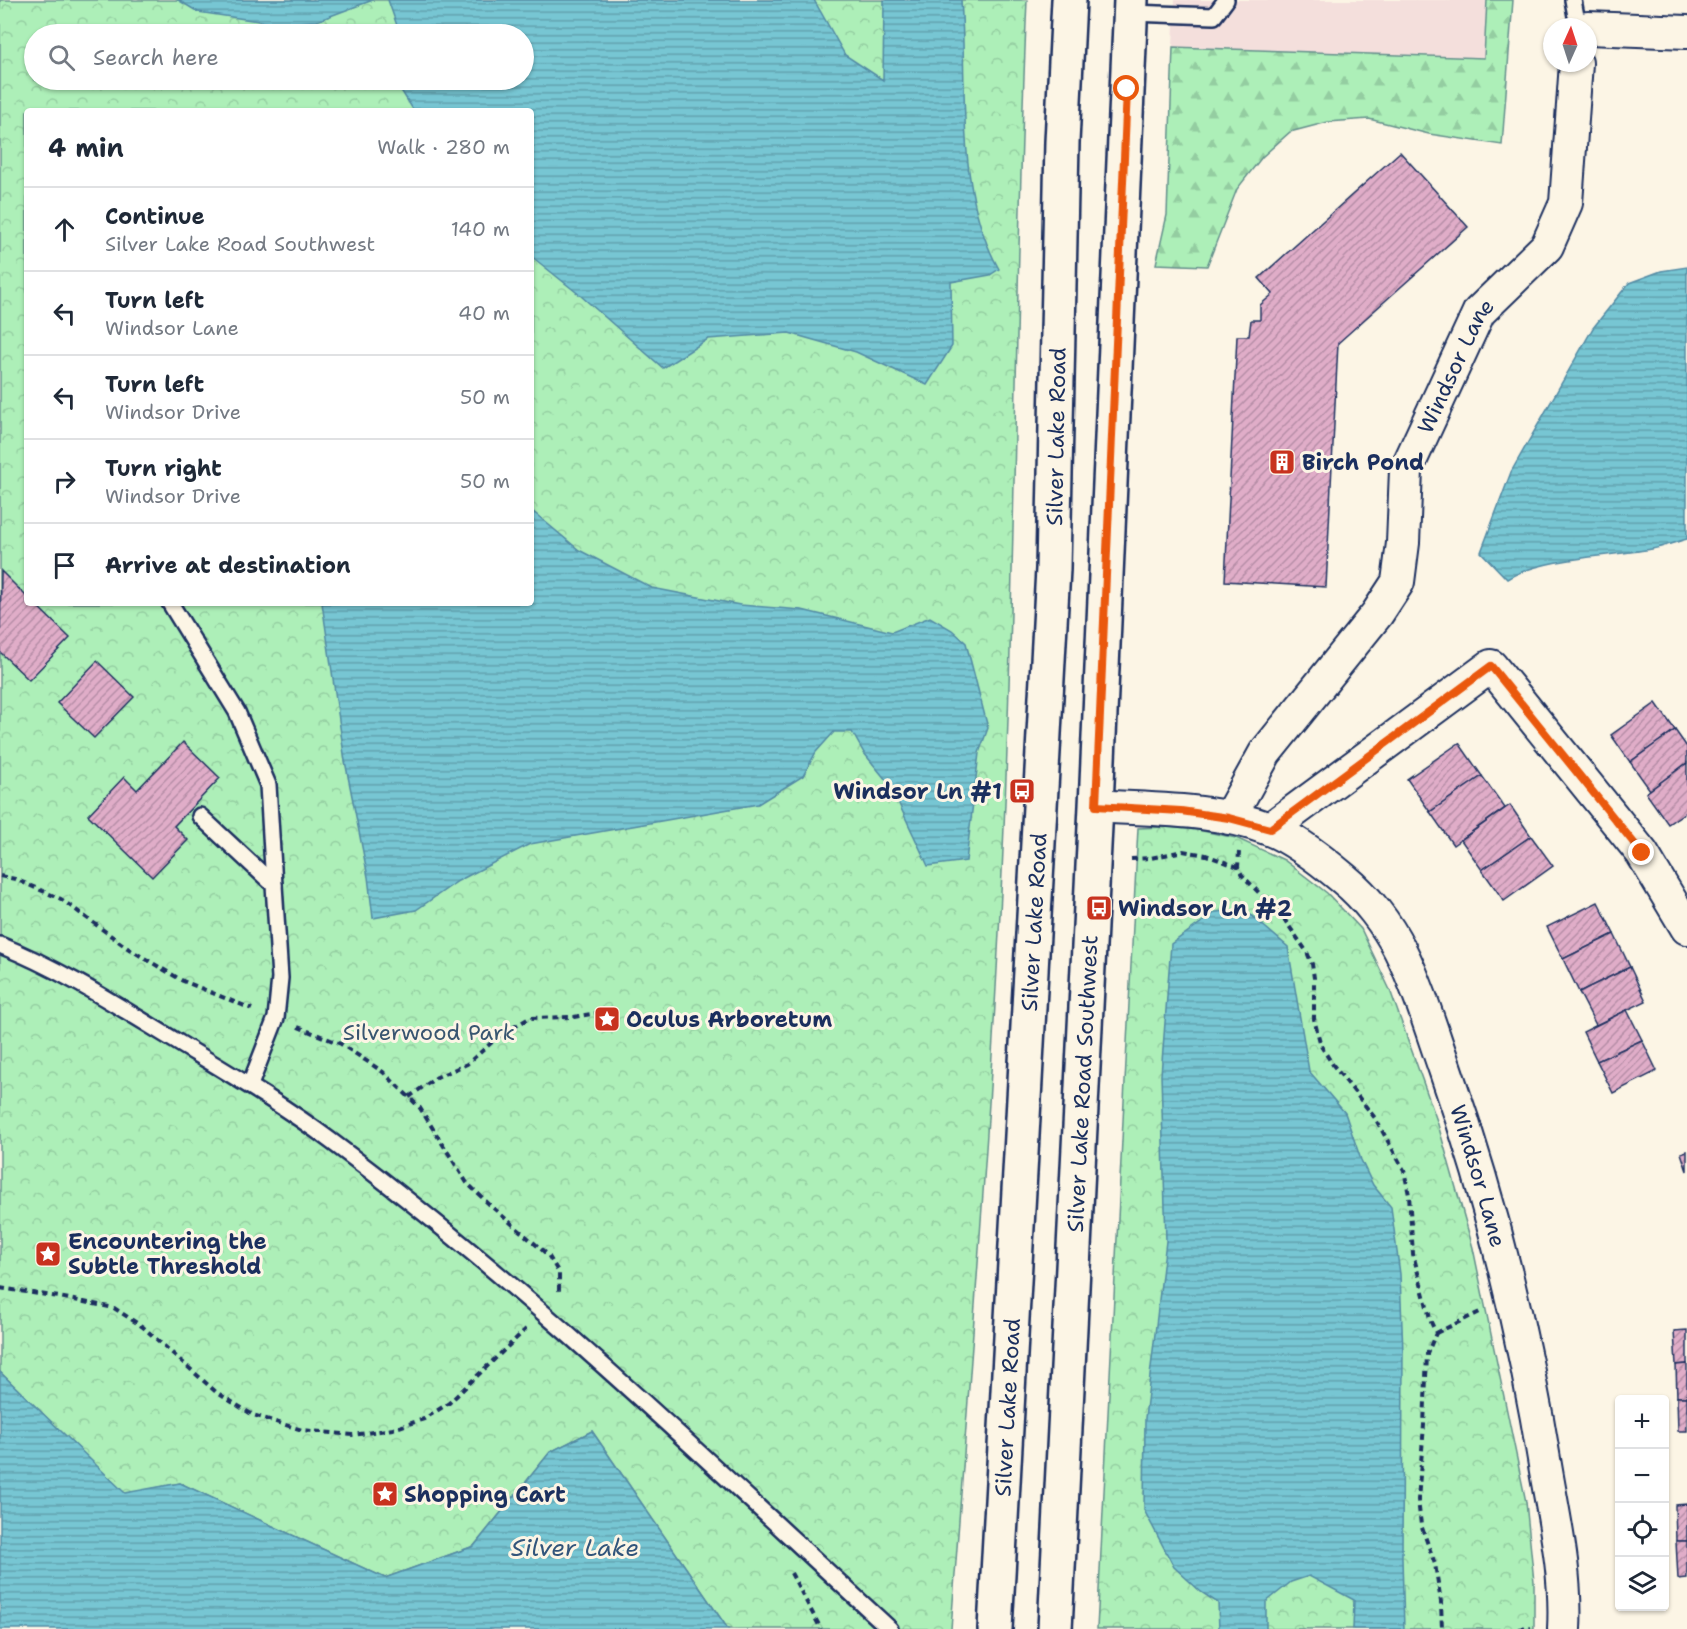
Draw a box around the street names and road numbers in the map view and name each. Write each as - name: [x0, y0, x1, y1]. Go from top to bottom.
- street label: Windsor Lane: [1410, 291, 1500, 438]
- street label: Silver Lake Road: [1039, 347, 1072, 526]
- street label: Silver Lake Road: [1014, 832, 1053, 1012]
- street label: Silver Lake Road Southwest: [1060, 934, 1104, 1233]
- street label: Windsor Lane: [1444, 1101, 1513, 1250]
- street label: Silver Lake Road: [988, 1317, 1026, 1497]

